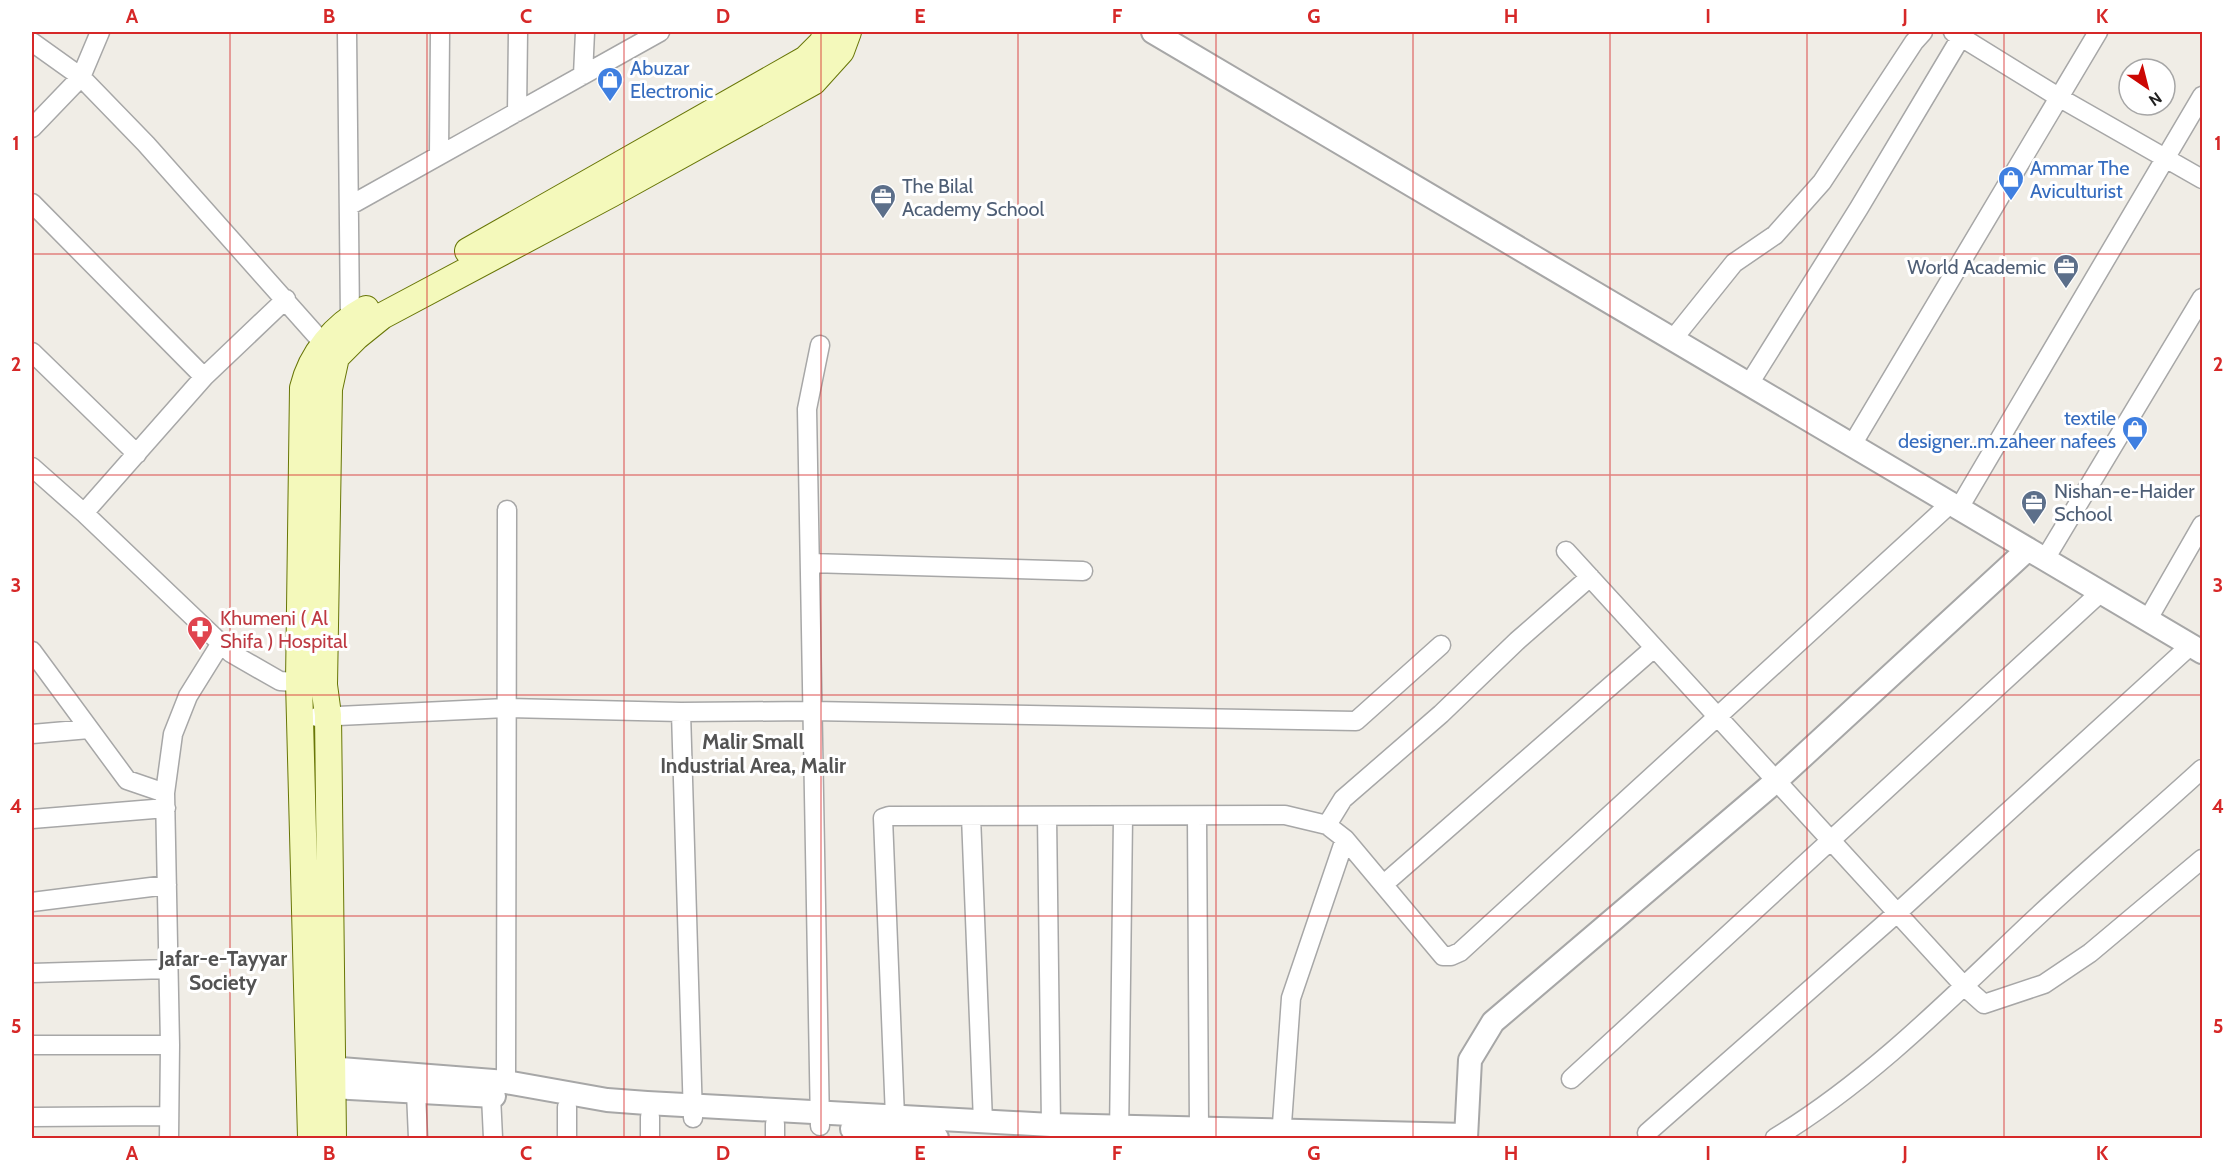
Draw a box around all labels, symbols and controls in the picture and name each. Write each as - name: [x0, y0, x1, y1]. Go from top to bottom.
- text: A: [126, 4, 139, 28]
- text: B: [323, 4, 335, 28]
- text: C: [520, 4, 532, 28]
- text: D: [716, 4, 730, 28]
- text: E: [914, 4, 926, 28]
- text: F: [1112, 4, 1123, 28]
- text: G: [1307, 4, 1321, 28]
- text: H: [1504, 4, 1518, 28]
- text: I: [1705, 4, 1711, 28]
- text: J: [1901, 4, 1908, 28]
- text: K: [2096, 4, 2109, 28]
- place label: Abuzar Electronic: [630, 56, 713, 103]
- north arrow: [2117, 57, 2177, 117]
- shop icon: Abuzar Electronic: [595, 65, 625, 103]
- text: N: [2145, 88, 2165, 110]
- text: 1: [12, 131, 20, 155]
- text: 1: [2214, 131, 2222, 155]
- place label: Ammar The Aviculturist: [2030, 156, 2129, 203]
- shop icon: Ammar The Aviculturist: [1996, 164, 2026, 202]
- place label: The Bilal Academy School: [902, 174, 1045, 221]
- office icon: The Bilal Academy School: [868, 182, 898, 220]
- office icon: World Academic: [2051, 252, 2081, 290]
- place label: World Academic: [1907, 255, 2046, 279]
- text: 2: [11, 352, 21, 376]
- text: 2: [2213, 352, 2223, 376]
- place label: textile designer..m.zaheer nafees: [1898, 406, 2116, 453]
- shop icon: textile designer..m.zaheer nafees: [2120, 414, 2150, 452]
- place label: Nishan-e-Haider School: [2054, 479, 2195, 526]
- office icon: Nishan-e-Haider School: [2019, 488, 2049, 526]
- text: 3: [11, 573, 21, 597]
- text: 3: [2213, 573, 2223, 597]
- place label: Khumeni ( Al Shifa ) Hospital: [220, 606, 348, 653]
- pharmacy icon: Khumeni ( Al Shifa ) Hospital: [185, 614, 215, 652]
- district label: Malir Small Industrial Area, Malir: [660, 729, 846, 778]
- text: 4: [10, 794, 22, 818]
- text: 4: [2212, 794, 2224, 818]
- district label: Jafar-e-Tayyar Society: [158, 946, 287, 995]
- text: 5: [11, 1014, 21, 1038]
- text: 5: [2213, 1014, 2223, 1038]
- text: A: [126, 1141, 139, 1165]
- text: B: [323, 1141, 335, 1165]
- text: C: [520, 1141, 532, 1165]
- text: D: [716, 1141, 730, 1165]
- text: E: [914, 1141, 926, 1165]
- text: F: [1112, 1141, 1123, 1165]
- text: G: [1307, 1141, 1321, 1165]
- text: H: [1504, 1141, 1518, 1165]
- text: I: [1705, 1141, 1711, 1165]
- text: J: [1901, 1141, 1908, 1165]
- text: K: [2096, 1141, 2109, 1165]

